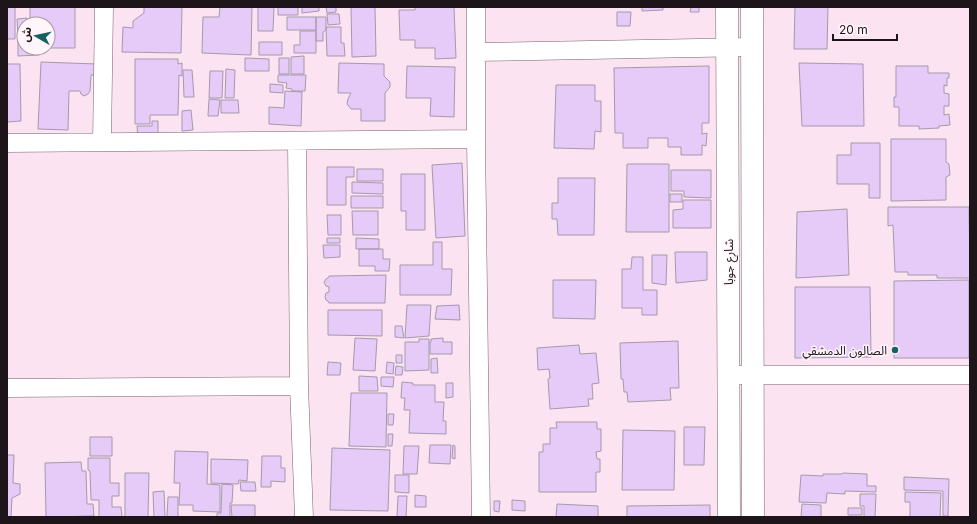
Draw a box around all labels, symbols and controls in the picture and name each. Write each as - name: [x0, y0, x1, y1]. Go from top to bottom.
- north arrow: [16, 16, 56, 56]
- scale bar: [833, 16, 897, 42]
- text: 20 m: [839, 22, 868, 37]
- text: ش: [18, 26, 34, 43]
- street label: شارع جوبا: [721, 239, 738, 285]
- place label: الصالون الدمشقي: [802, 343, 887, 360]
- marker: الصالون الدمشقي: [890, 345, 900, 355]

